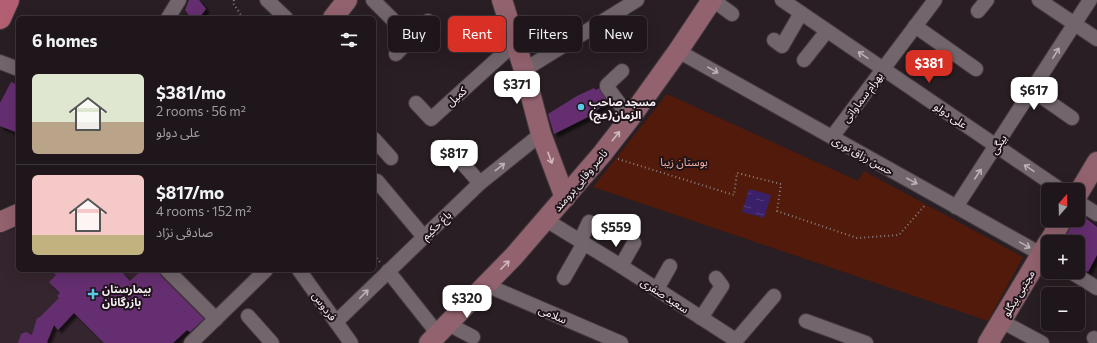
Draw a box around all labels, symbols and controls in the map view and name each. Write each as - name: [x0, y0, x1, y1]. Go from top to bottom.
- chip: Buy: [388, 16, 440, 52]
- chip: Rent: [448, 16, 506, 52]
- chip: Filters: [514, 16, 582, 52]
- chip: New: [590, 16, 647, 52]
- icon: filters: [338, 29, 360, 51]
- text: 6 homes: [32, 30, 97, 51]
- one-way arrow: [1052, 48, 1060, 59]
- pin: $381: [905, 50, 953, 84]
- one-way arrow: [858, 51, 869, 59]
- text: $381: [915, 55, 943, 71]
- one-way arrow: [706, 67, 718, 75]
- street label: بهرام سماواتی: [839, 69, 887, 126]
- pin: $371: [493, 71, 541, 105]
- text: $371: [503, 76, 531, 92]
- pin: $617: [1010, 77, 1058, 111]
- text: $381/mo: [156, 82, 226, 103]
- text: $617: [1020, 82, 1048, 98]
- street label: کمیل: [443, 83, 470, 109]
- icon: home: [64, 90, 112, 138]
- place label: مسجد صاحب الزمان(عج): [589, 95, 656, 124]
- street label: علی دولو: [931, 99, 970, 132]
- marker: مسجد صاحب الزمان(عج): [576, 102, 586, 112]
- text: 2 rooms · 56 m²: [156, 103, 246, 119]
- text: علی دولو: [156, 124, 200, 140]
- one-way arrow: [612, 130, 621, 141]
- street label: بیگی: [987, 132, 1010, 157]
- street label: حسن رزاق نوری: [830, 133, 896, 178]
- pin: $817: [430, 140, 478, 174]
- text: $817: [440, 145, 468, 161]
- street label: ناصر وفایی برومند: [550, 146, 610, 214]
- one-way arrow: [546, 151, 554, 163]
- park label: بوستان زیبا: [660, 155, 708, 169]
- one-way arrow: [494, 163, 505, 171]
- one-way arrow: [1024, 164, 1035, 172]
- one-way arrow: [974, 169, 982, 180]
- one-way arrow: [905, 178, 917, 186]
- text: $817/mo: [156, 182, 224, 203]
- north arrow: [1041, 183, 1085, 227]
- map controls: [1041, 183, 1085, 331]
- icon: home: [64, 191, 112, 239]
- text: 4 rooms · 152 m²: [156, 203, 251, 219]
- street label: باغ حکیم: [418, 208, 456, 244]
- pin: $559: [592, 214, 640, 248]
- text: $559: [601, 219, 631, 235]
- text: صادقی نژاد: [156, 224, 213, 240]
- button: +: [1041, 235, 1085, 279]
- one-way arrow: [1019, 242, 1031, 249]
- one-way arrow: [500, 260, 510, 270]
- street label: مجتبی بیگلو: [999, 267, 1038, 319]
- street label: سعید صفری: [638, 275, 692, 316]
- place label: بیمارستان بازرگانان: [102, 282, 151, 309]
- pin: $320: [443, 285, 491, 319]
- button: −: [1041, 287, 1085, 331]
- marker: بیمارستان بازرگانان: [87, 288, 99, 300]
- street label: فردوس: [309, 289, 340, 324]
- one-way arrow: [359, 289, 369, 299]
- text: $320: [452, 290, 482, 306]
- street label: سلامی: [537, 302, 569, 327]

